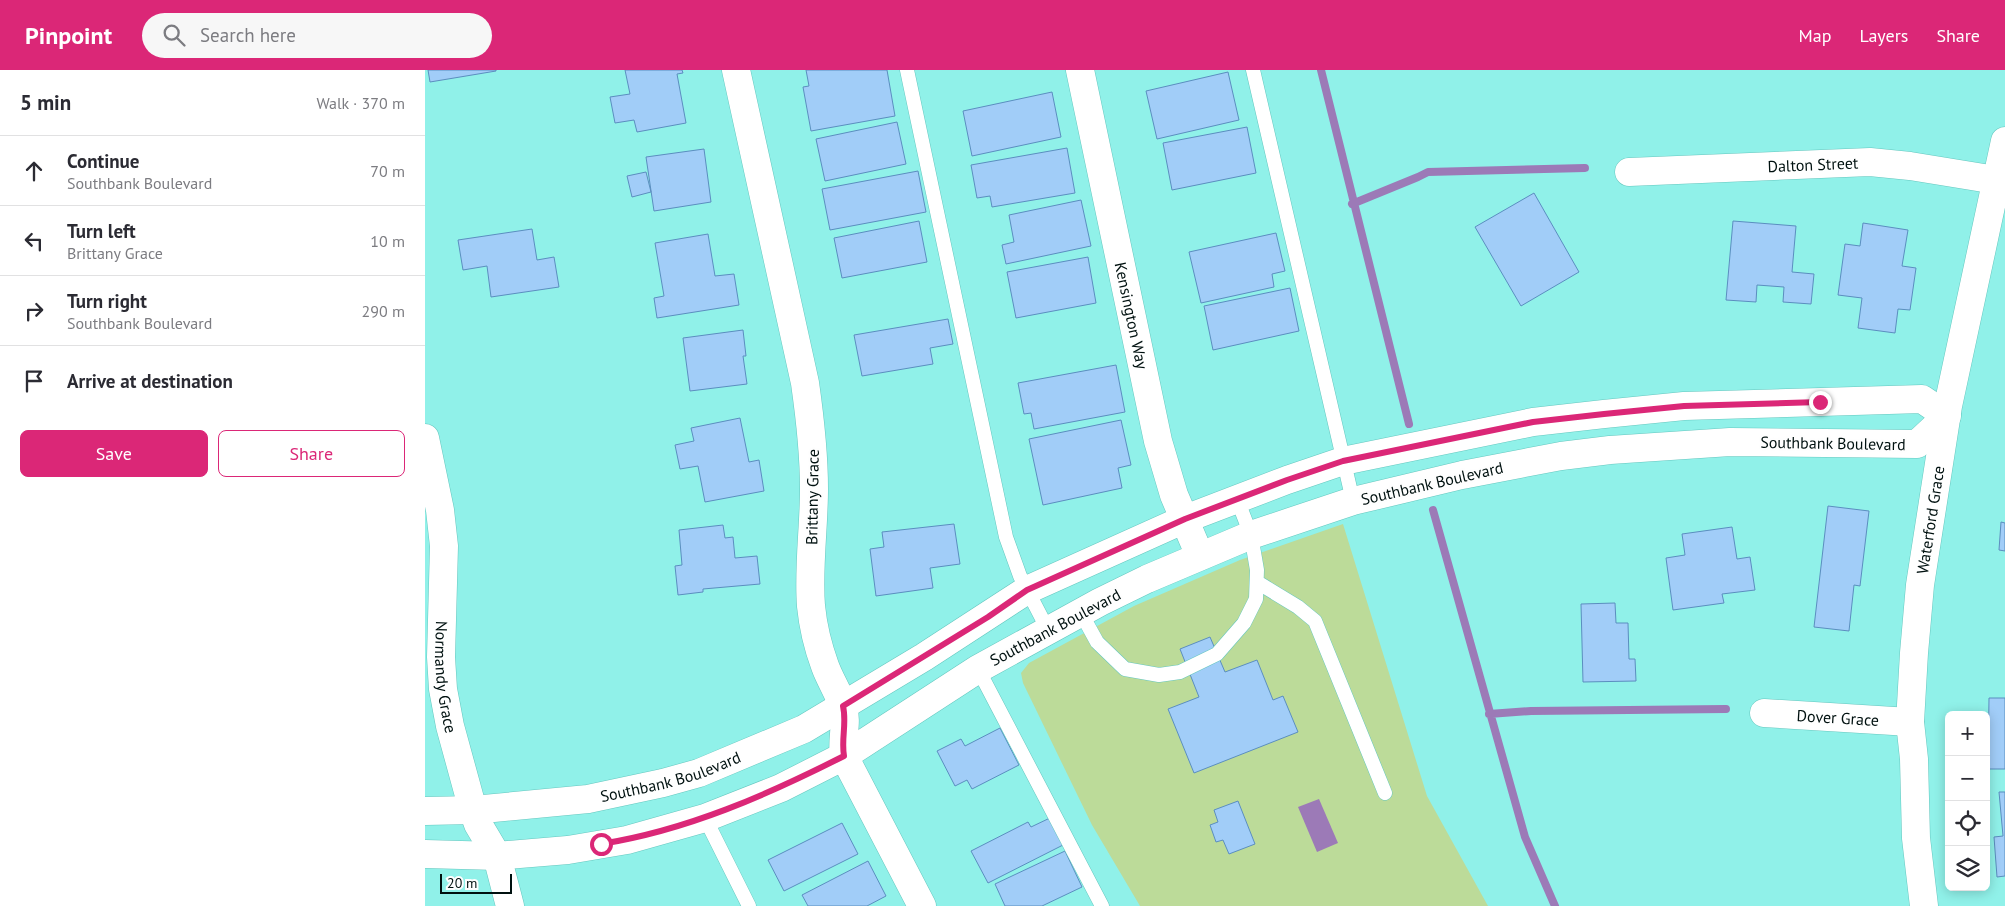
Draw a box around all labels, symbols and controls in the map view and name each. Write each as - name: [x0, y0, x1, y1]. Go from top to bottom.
- search box: [142, 13, 492, 58]
- text: Pinpoint: [25, 20, 112, 51]
- icon: search: [160, 21, 188, 49]
- text: Search here: [200, 23, 296, 47]
- text: Map: [1799, 24, 1831, 47]
- text: Layers: [1859, 24, 1908, 47]
- text: Share: [1936, 24, 1980, 47]
- text: 5 min: [20, 89, 71, 116]
- text: Walk · 370 m: [316, 93, 405, 113]
- text: Continue: [67, 149, 139, 173]
- street label: Dalton Street: [1767, 152, 1859, 176]
- icon: ahead: [20, 157, 48, 185]
- text: 70 m: [370, 161, 405, 181]
- text: Southbank Boulevard: [67, 173, 212, 193]
- text: Turn left: [67, 219, 136, 243]
- icon: left: [20, 227, 48, 255]
- text: 10 m: [370, 231, 405, 251]
- text: Brittany Grace: [67, 243, 163, 263]
- street label: Kensington Way: [1111, 260, 1153, 371]
- text: Turn right: [67, 289, 147, 313]
- icon: right: [20, 297, 48, 325]
- text: 290 m: [362, 301, 405, 321]
- text: Southbank Boulevard: [67, 313, 212, 333]
- icon: arrive: [20, 367, 48, 395]
- text: Arrive at destination: [67, 369, 233, 393]
- route end: [1809, 391, 1832, 414]
- button: Save: [20, 430, 208, 477]
- button: Share: [218, 430, 405, 477]
- street label: Southbank Boulevard: [1760, 432, 1906, 454]
- street label: Brittany Grace: [801, 449, 823, 545]
- street label: Southbank Boulevard: [1359, 457, 1505, 509]
- street label: Waterford Grace: [1912, 464, 1949, 575]
- street label: Southbank Boulevard: [986, 584, 1124, 670]
- street label: Normandy Grace: [431, 621, 461, 735]
- street label: Dover Grace: [1796, 705, 1880, 730]
- map controls: [1945, 711, 1990, 891]
- button: +: [1945, 711, 1990, 756]
- street label: Southbank Boulevard: [598, 747, 744, 806]
- button: −: [1945, 756, 1990, 801]
- button: locate: [1945, 801, 1990, 846]
- route start: [590, 833, 613, 856]
- button: layers: [1945, 846, 1990, 891]
- scale bar: [440, 871, 513, 894]
- text: 20 m: [447, 874, 477, 892]

